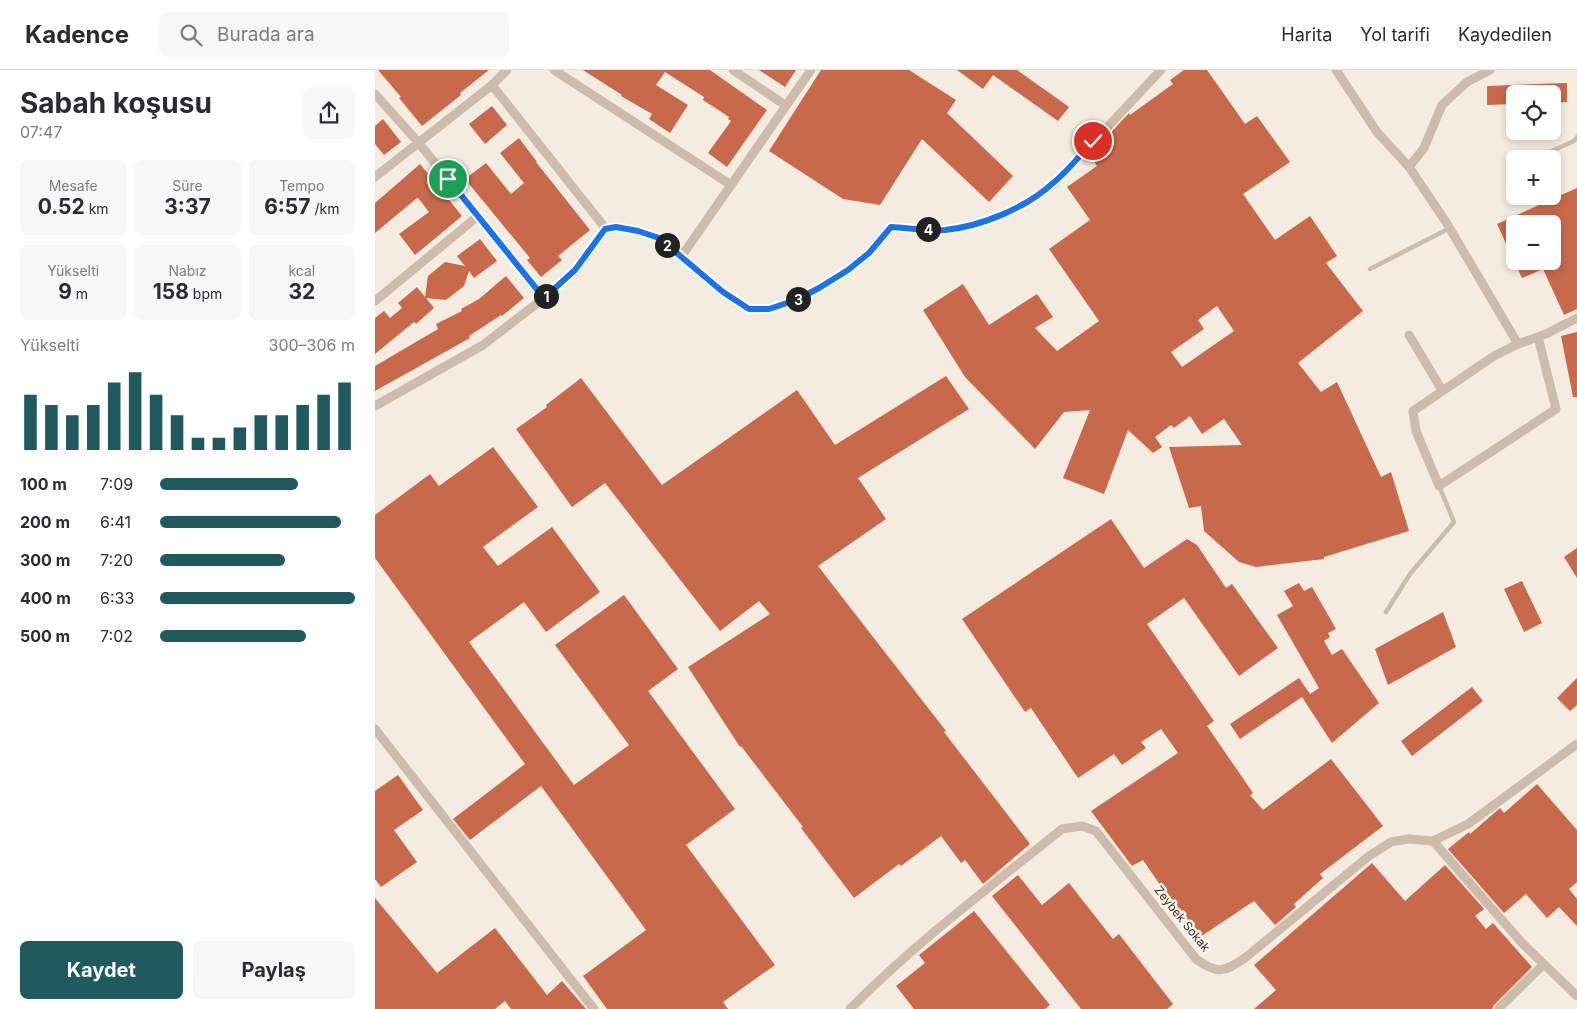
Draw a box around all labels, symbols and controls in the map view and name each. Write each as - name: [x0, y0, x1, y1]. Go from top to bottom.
- search box: [159, 12, 509, 57]
- text: Kadence: [25, 20, 129, 49]
- icon: search: [177, 21, 205, 49]
- text: Burada ara: [217, 23, 315, 46]
- text: Harita: [1281, 24, 1332, 45]
- text: Yol tarifi: [1360, 24, 1430, 45]
- text: Kaydedilen: [1458, 24, 1552, 45]
- map controls: [1506, 85, 1561, 270]
- button: locate: [1506, 85, 1561, 140]
- text: Sabah koşusu: [20, 86, 212, 120]
- button: share: [303, 87, 355, 139]
- pin: [1072, 120, 1114, 162]
- text: 07:47: [20, 122, 62, 142]
- icon: check: [1079, 127, 1107, 155]
- button: +: [1506, 150, 1561, 205]
- pin: [427, 158, 469, 200]
- icon: arrive: [434, 165, 462, 193]
- text: Mesafe: [49, 177, 98, 194]
- text: Süre: [172, 177, 203, 194]
- text: Tempo: [279, 177, 325, 194]
- text: 0.52: [38, 194, 85, 219]
- text: 3:37: [164, 194, 211, 219]
- text: 6:57: [264, 194, 311, 219]
- text: km: [85, 200, 109, 217]
- text: /km: [311, 200, 339, 217]
- button: −: [1506, 215, 1561, 270]
- pin: 4: [915, 216, 941, 242]
- text: 4: [924, 221, 933, 238]
- pin: 2: [655, 232, 679, 258]
- text: 2: [663, 237, 672, 254]
- text: Yükselti: [47, 262, 99, 279]
- text: Nabız: [168, 262, 207, 279]
- text: kcal: [288, 262, 315, 279]
- text: 9: [58, 279, 72, 304]
- text: 158: [153, 279, 189, 304]
- text: 32: [288, 279, 315, 304]
- pin: 1: [533, 284, 559, 308]
- text: m: [72, 285, 88, 302]
- text: bpm: [189, 285, 222, 302]
- pin: 3: [785, 286, 811, 312]
- text: 1: [543, 288, 550, 305]
- text: 3: [794, 291, 803, 308]
- text: Yükselti: [20, 335, 79, 355]
- text: 300–306 m: [269, 335, 355, 355]
- text: 100 m: [20, 474, 67, 494]
- text: 7:09: [100, 474, 133, 494]
- text: 200 m: [20, 512, 70, 532]
- text: 6:41: [100, 512, 131, 532]
- text: 300 m: [20, 550, 70, 570]
- text: 7:20: [100, 550, 133, 570]
- text: 400 m: [20, 588, 71, 608]
- text: 6:33: [100, 588, 134, 608]
- text: 500 m: [20, 626, 70, 646]
- text: 7:02: [100, 626, 133, 646]
- street label: Zeybek Sokak: [1151, 883, 1214, 955]
- button: Kaydet: [20, 941, 183, 999]
- button: Paylaş: [193, 941, 355, 999]

